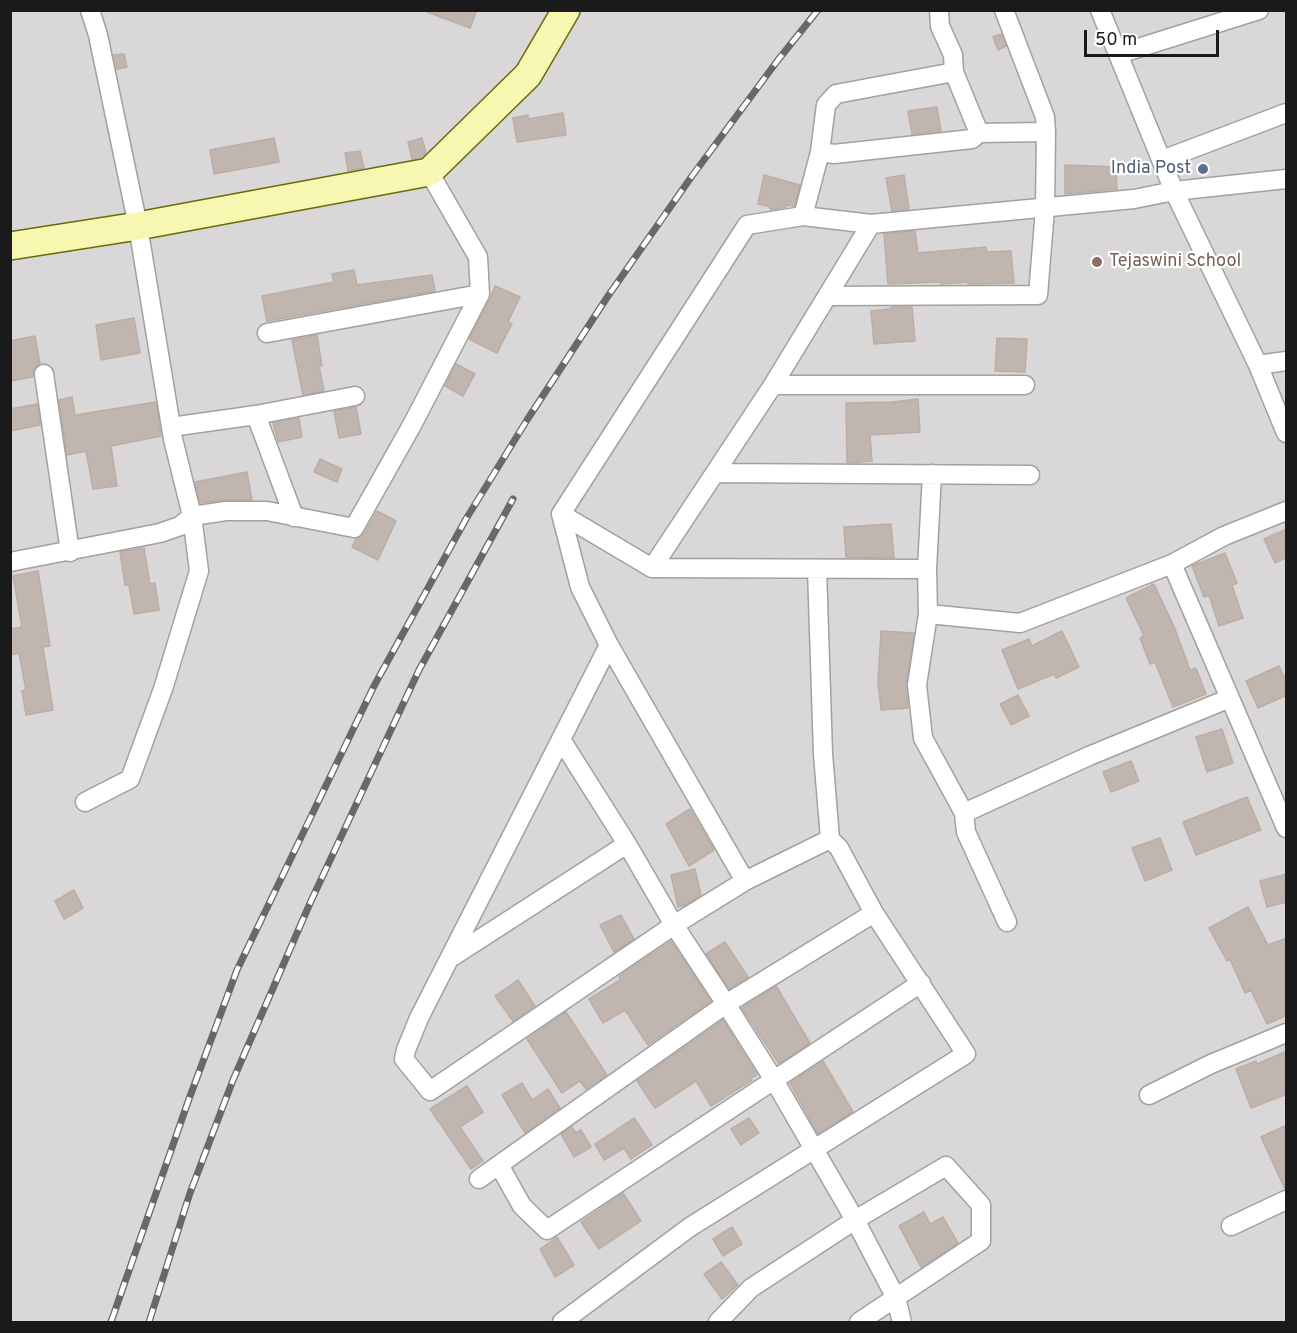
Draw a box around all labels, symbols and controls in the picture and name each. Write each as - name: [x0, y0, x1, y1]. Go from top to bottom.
- scale bar: [1087, 18, 1222, 56]
- text: 50 m: [1095, 29, 1137, 52]
- place label: India Post: [1111, 158, 1191, 180]
- marker: India Post: [1196, 162, 1210, 176]
- place label: Tejaswini School: [1109, 251, 1241, 273]
- marker: Tejaswini School: [1090, 255, 1104, 269]

